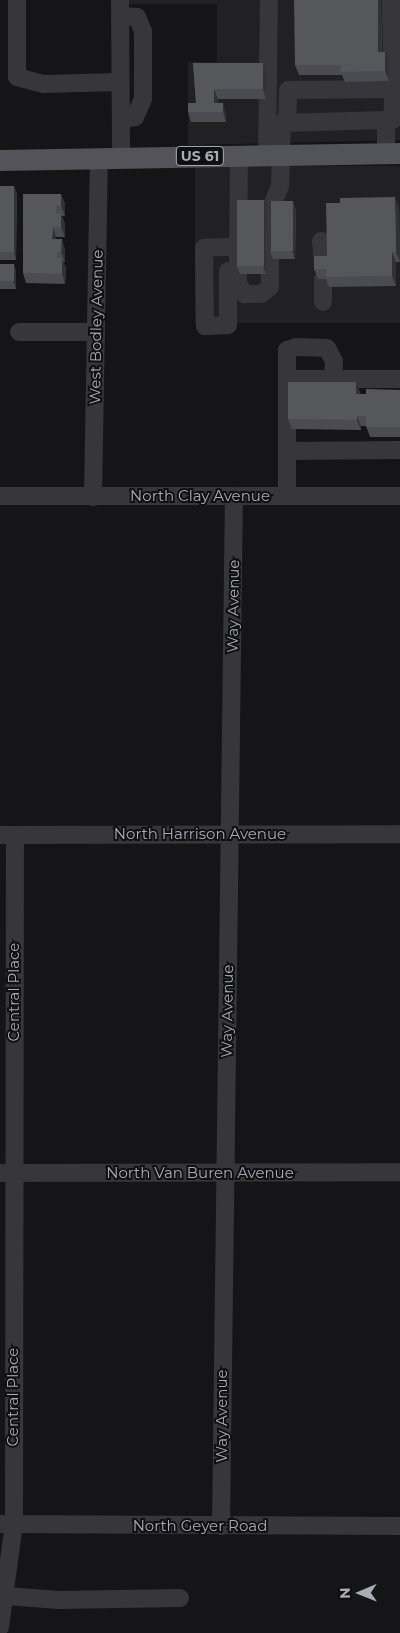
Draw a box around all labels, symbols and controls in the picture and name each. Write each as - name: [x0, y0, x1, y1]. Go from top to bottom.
- road number: US 61: [175, 144, 225, 168]
- street label: West Bodley Avenue: [86, 249, 106, 405]
- street label: North Clay Avenue: [130, 487, 270, 505]
- street label: Way Avenue: [223, 559, 243, 653]
- street label: North Harrison Avenue: [114, 825, 286, 843]
- street label: Central Place: [5, 943, 23, 1041]
- street label: Way Avenue: [217, 964, 237, 1058]
- street label: North Van Buren Avenue: [106, 1164, 294, 1182]
- street label: Central Place: [4, 1348, 22, 1446]
- street label: Way Avenue: [213, 1369, 231, 1463]
- street label: North Geyer Road: [133, 1517, 267, 1535]
- north arrow: [335, 1568, 385, 1618]
- text: N: [336, 1587, 354, 1599]

